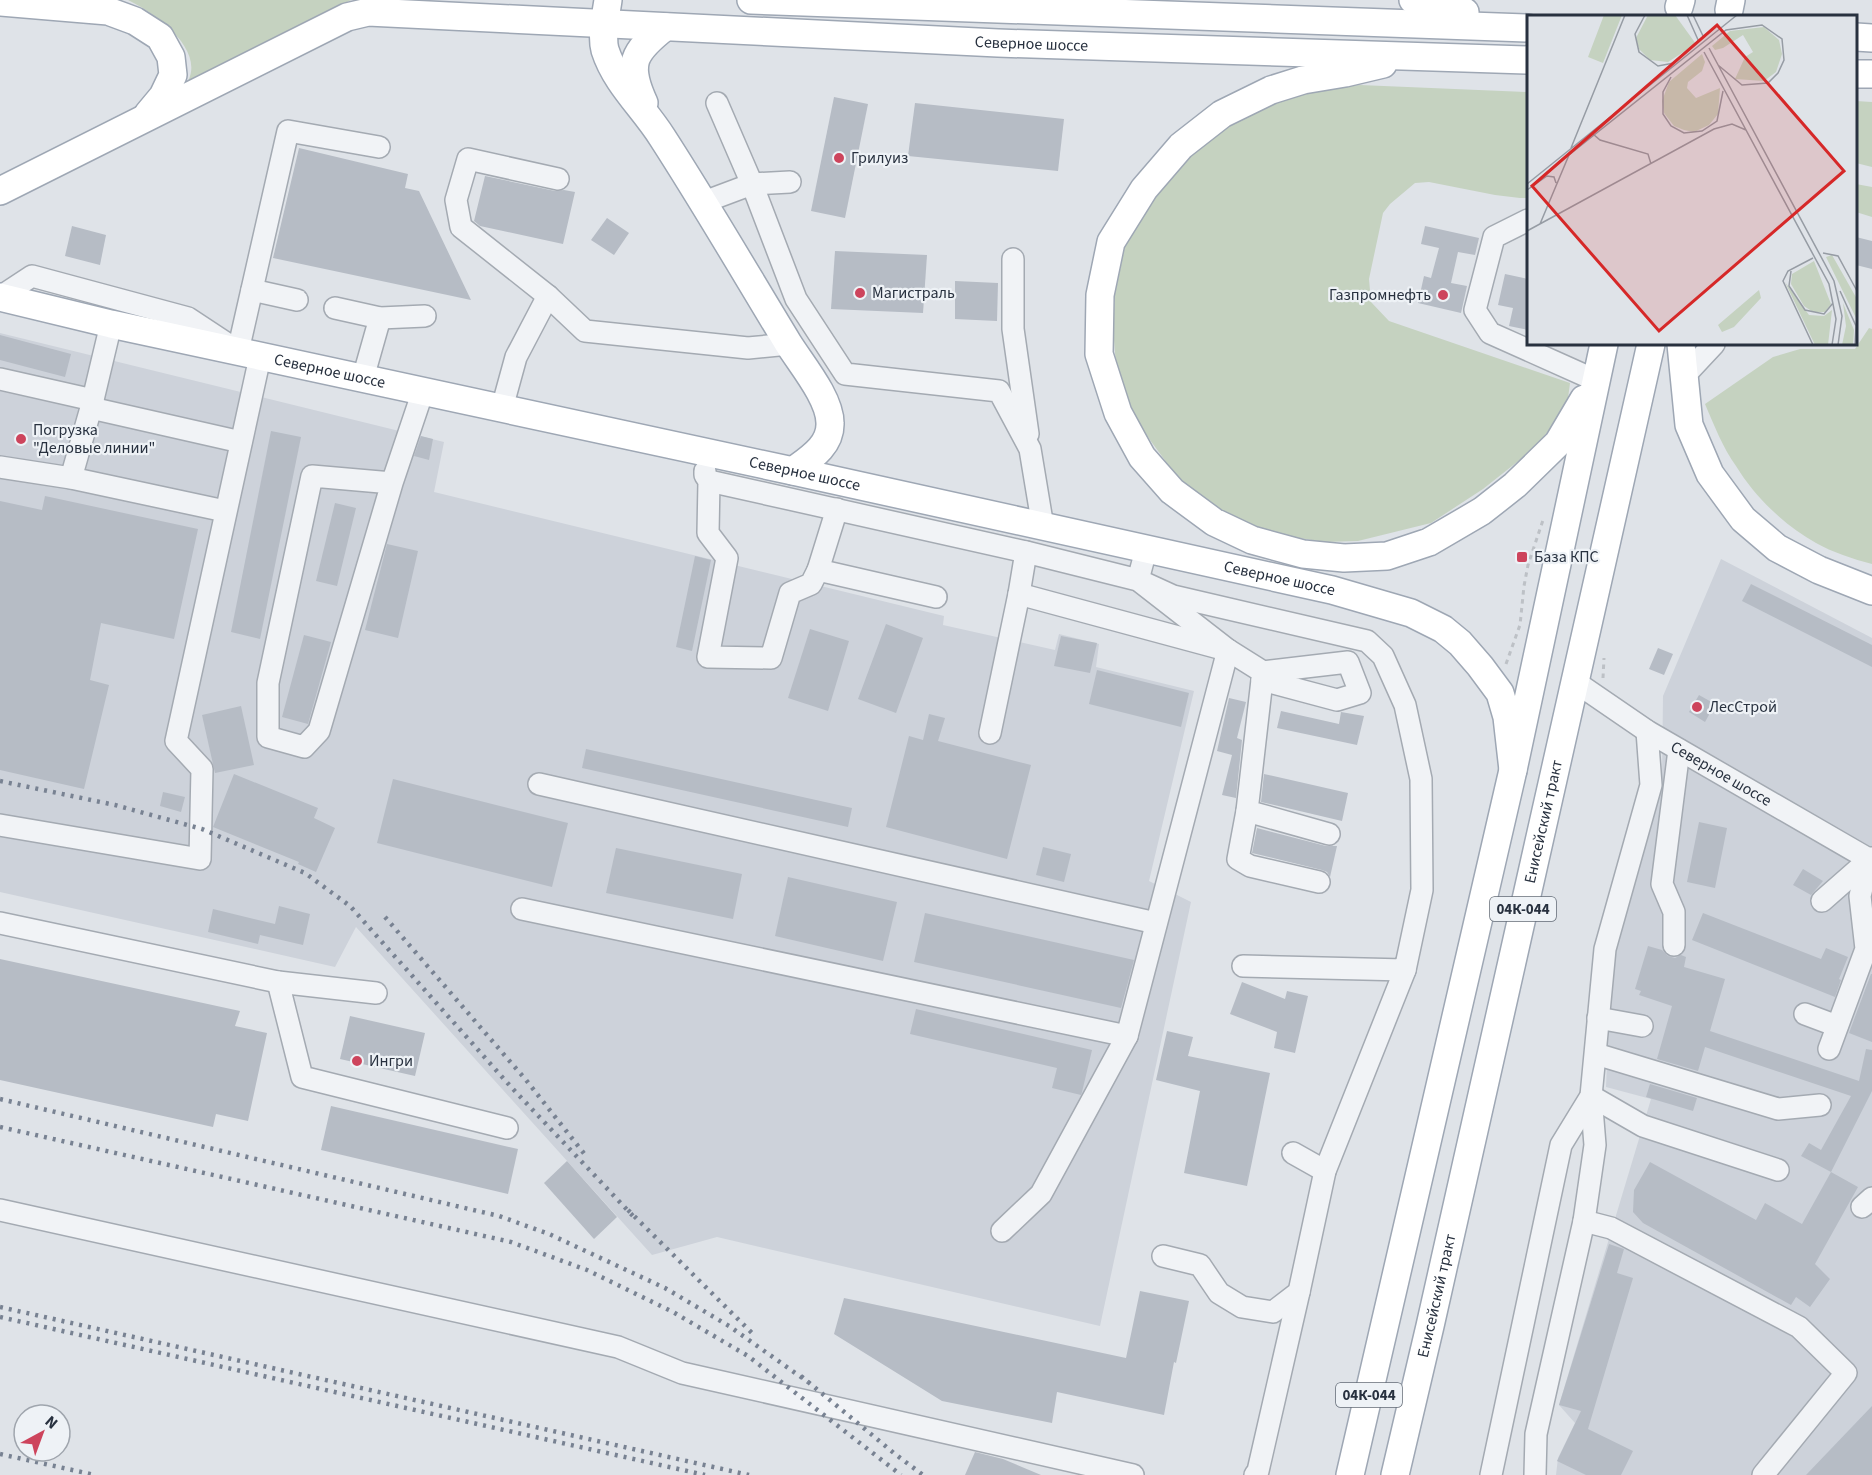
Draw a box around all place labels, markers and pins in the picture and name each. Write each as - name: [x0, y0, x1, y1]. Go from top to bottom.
- place label: Грилуиз: [851, 147, 908, 169]
- marker: Грилуиз: [832, 151, 846, 165]
- place label: Магистраль: [872, 282, 955, 304]
- place label: Газпромнефть: [1329, 284, 1431, 306]
- marker: Магистраль: [853, 286, 867, 300]
- marker: Газпромнефть: [1436, 288, 1450, 302]
- place label: Погрузка "Деловые линии": [33, 419, 155, 459]
- marker: Погрузка "Деловые линии": [14, 432, 28, 446]
- place label: База КПС: [1534, 546, 1599, 568]
- marker: База КПС: [1515, 550, 1529, 564]
- place label: ЛесСтрой: [1709, 696, 1777, 718]
- marker: ЛесСтрой: [1690, 700, 1704, 714]
- place label: Ингри: [369, 1050, 413, 1072]
- marker: Ингри: [350, 1054, 364, 1068]

